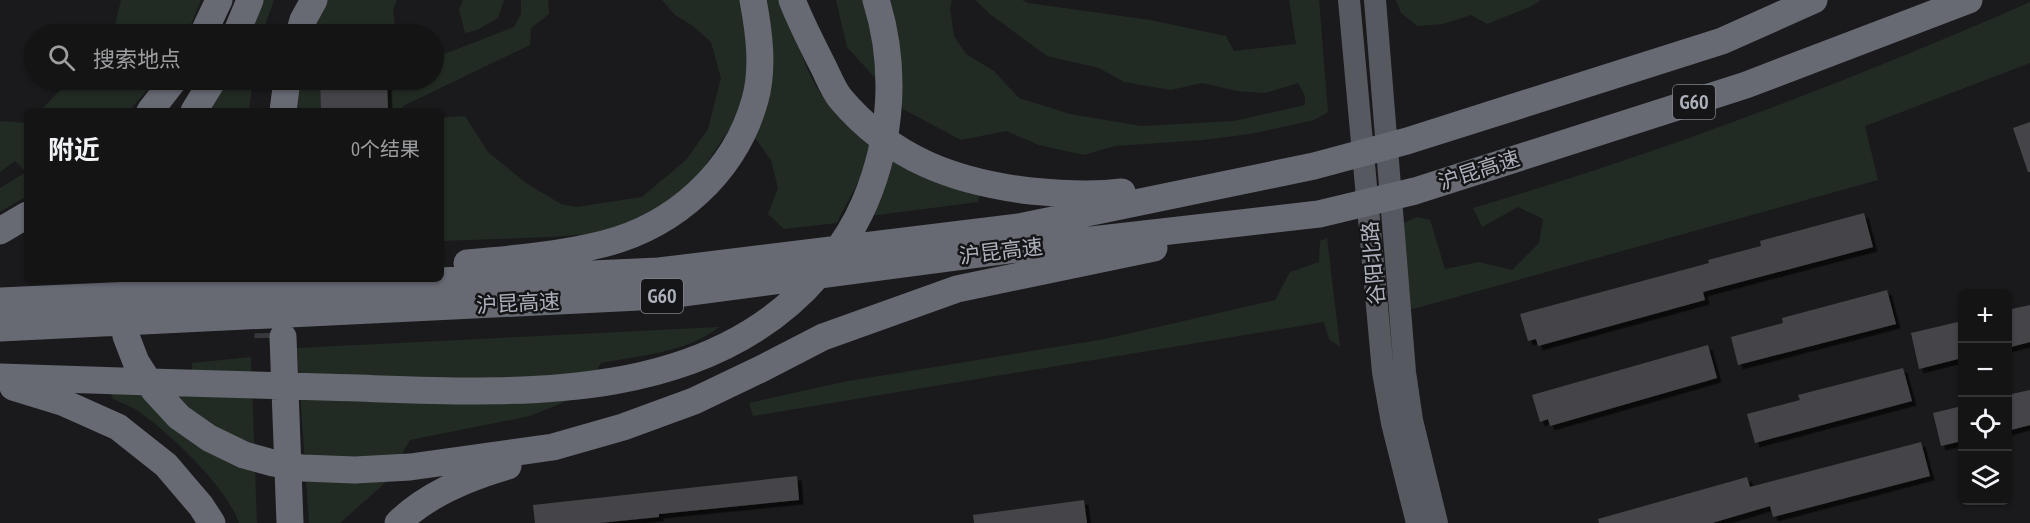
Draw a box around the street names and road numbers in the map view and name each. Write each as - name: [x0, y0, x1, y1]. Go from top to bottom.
- road number: G60: [1673, 85, 1715, 119]
- street label: 沪昆高速: [1435, 144, 1523, 196]
- street label: 谷阳北路: [1356, 220, 1390, 306]
- street label: 沪昆高速: [958, 232, 1044, 270]
- road number: G60: [641, 279, 683, 313]
- street label: 沪昆高速: [475, 287, 561, 319]

